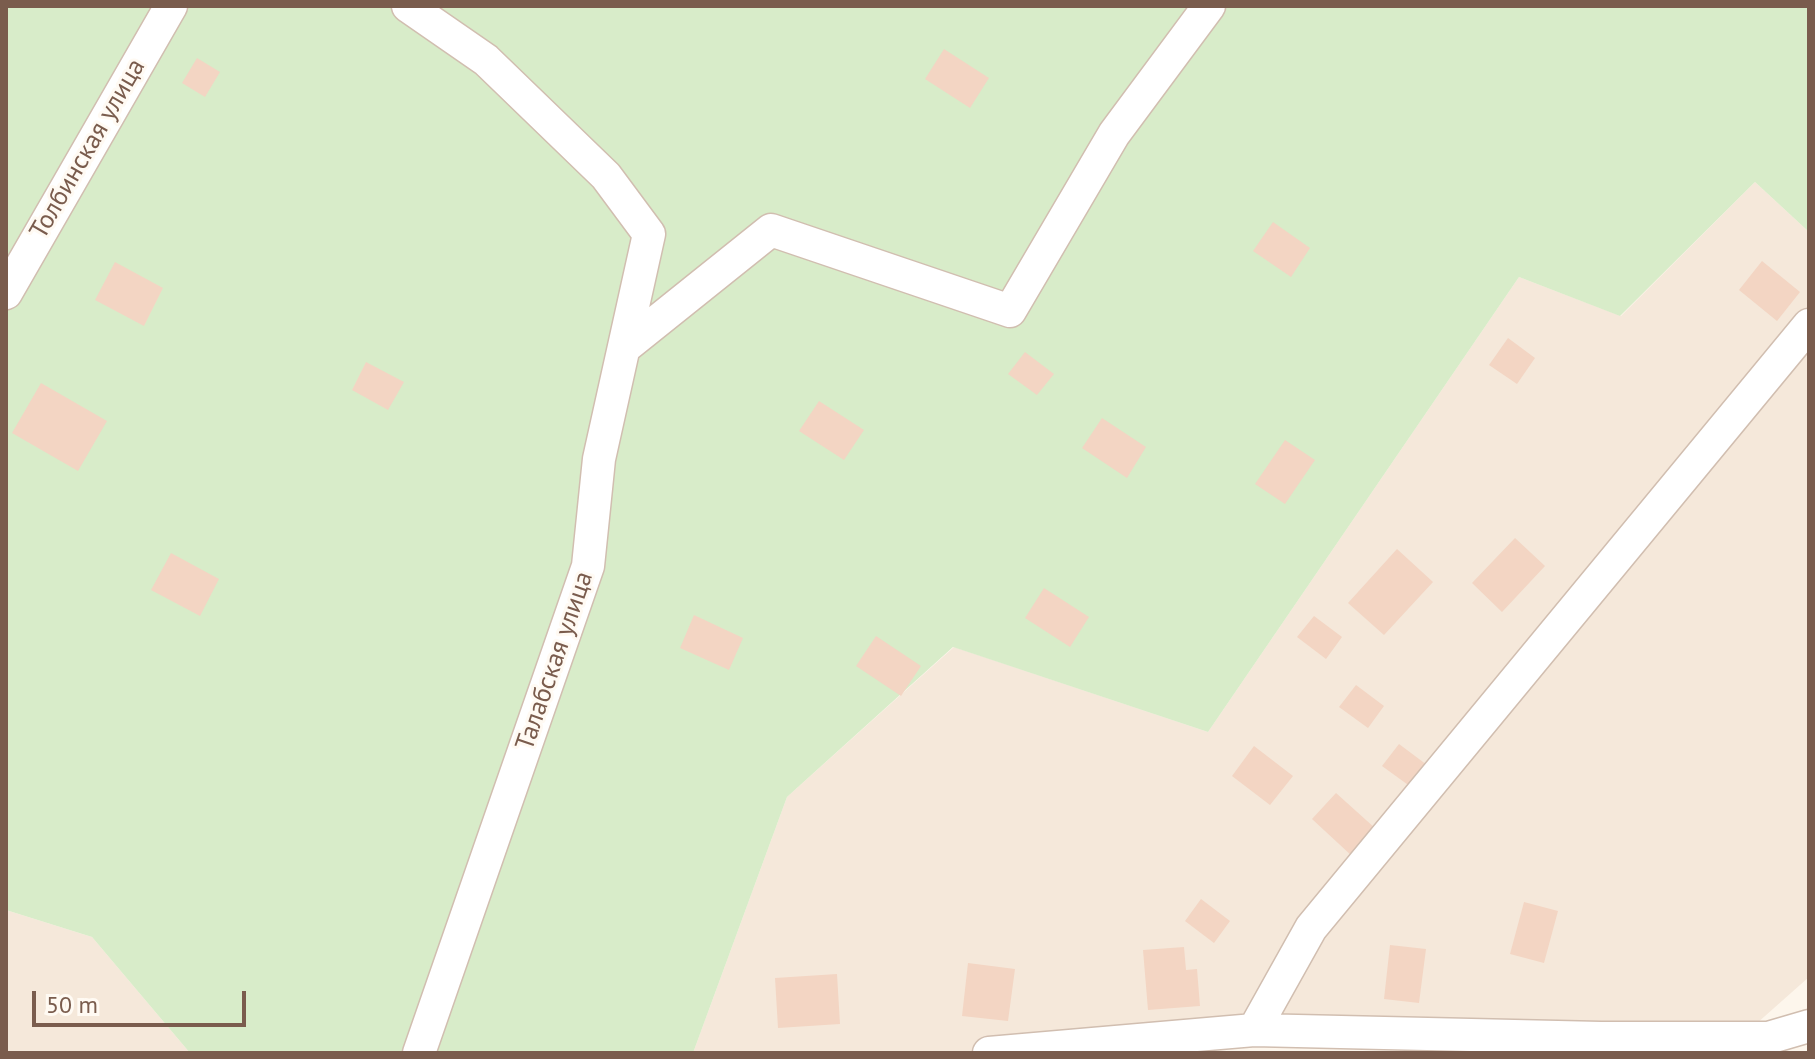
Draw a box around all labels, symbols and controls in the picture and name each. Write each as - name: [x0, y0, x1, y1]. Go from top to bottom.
- street label: Толбинская улица: [24, 53, 152, 245]
- street label: Талабская улица: [510, 568, 600, 754]
- scale bar: [36, 975, 250, 1025]
- text: 50 m: [46, 989, 98, 1020]

